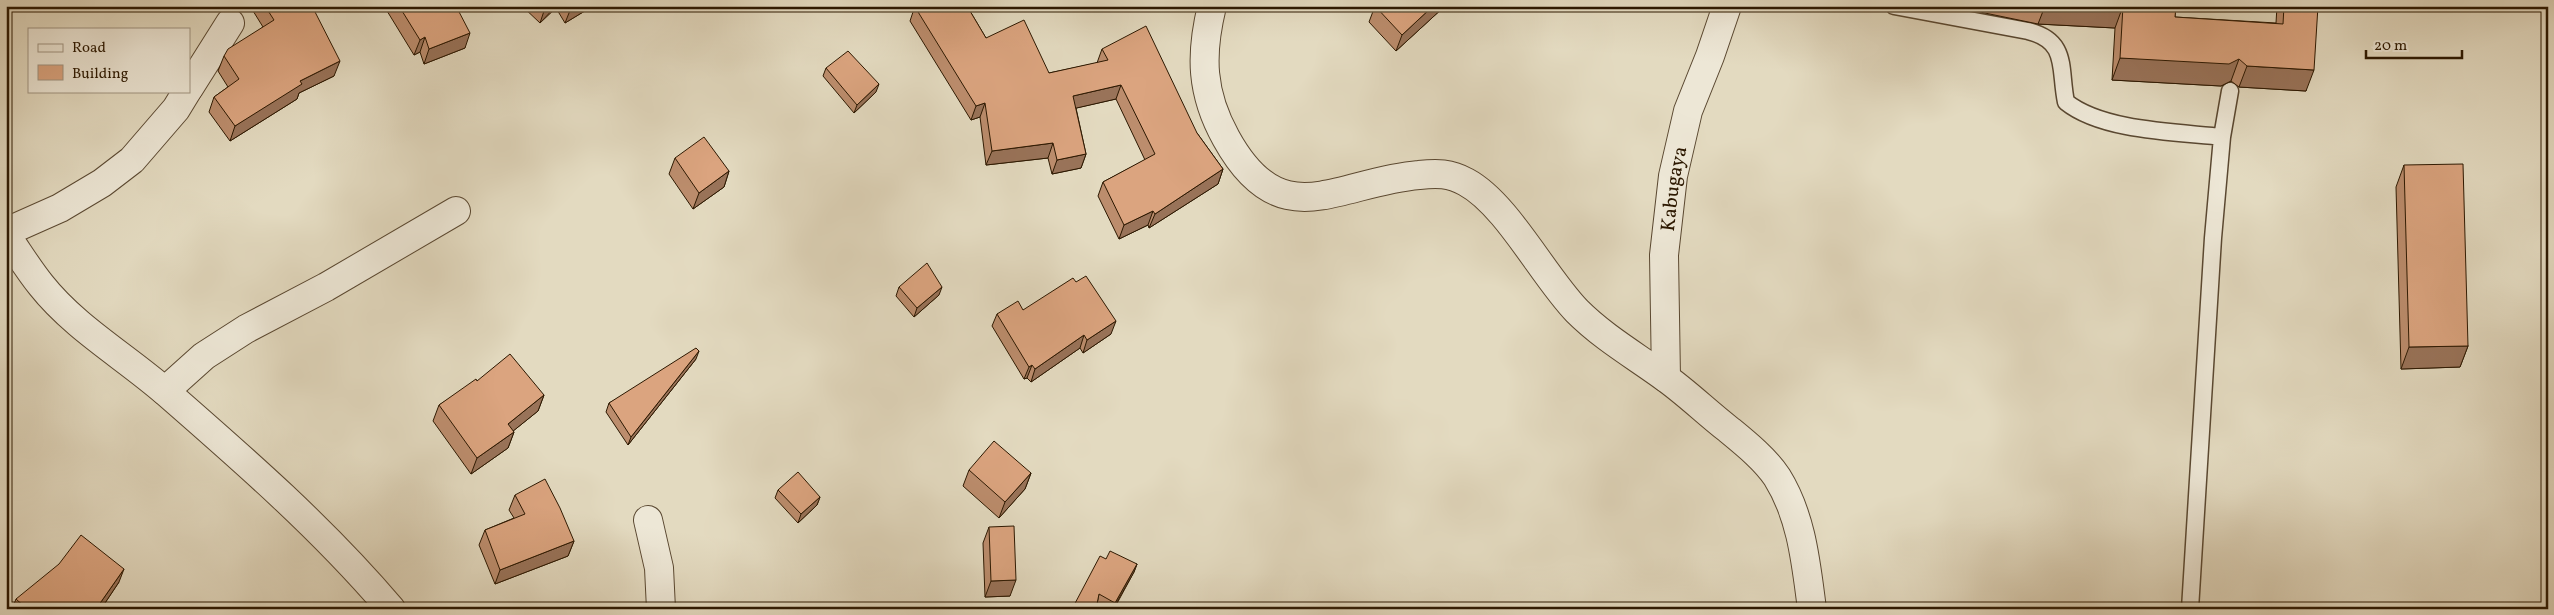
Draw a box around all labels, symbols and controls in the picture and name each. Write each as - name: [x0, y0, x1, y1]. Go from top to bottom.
- legend: [28, 28, 190, 92]
- scale bar: [2366, 28, 2463, 60]
- text: 20 m: [2374, 36, 2407, 57]
- text: Road: [72, 38, 106, 59]
- text: Building: [72, 64, 129, 85]
- street label: Kabugaya: [1655, 143, 1695, 233]

